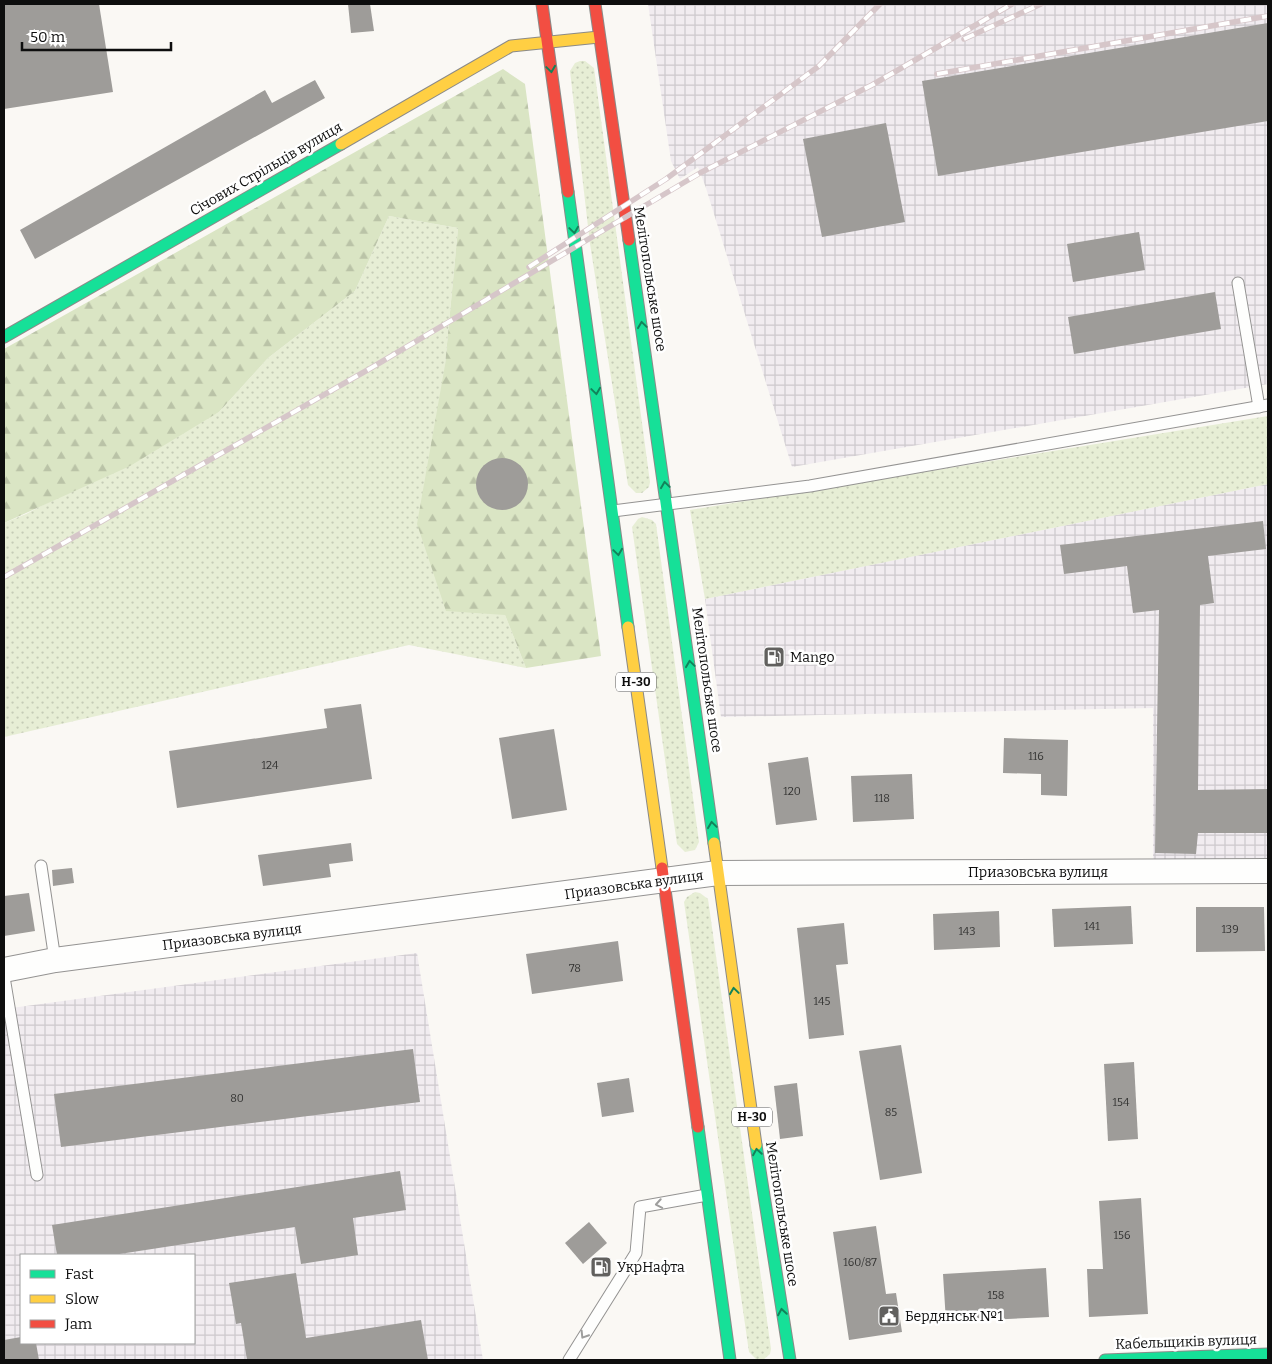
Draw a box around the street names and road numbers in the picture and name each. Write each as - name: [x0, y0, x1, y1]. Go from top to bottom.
- street label: Січових Стрільців вулиця: [187, 118, 345, 220]
- street label: Мелітопольське шосе: [630, 205, 670, 353]
- street label: Мелітопольське шосе: [688, 606, 726, 754]
- road number: Н-30: [616, 672, 656, 692]
- street label: Приазовська вулиця: [968, 864, 1108, 881]
- street label: Приазовська вулиця: [563, 867, 705, 903]
- street label: Приазовська вулиця: [161, 920, 303, 954]
- road number: Н-30: [732, 1108, 772, 1126]
- street label: Мелітопольське шосе: [762, 1140, 802, 1288]
- street label: Кабельщиків вулиця: [1115, 1331, 1257, 1353]

